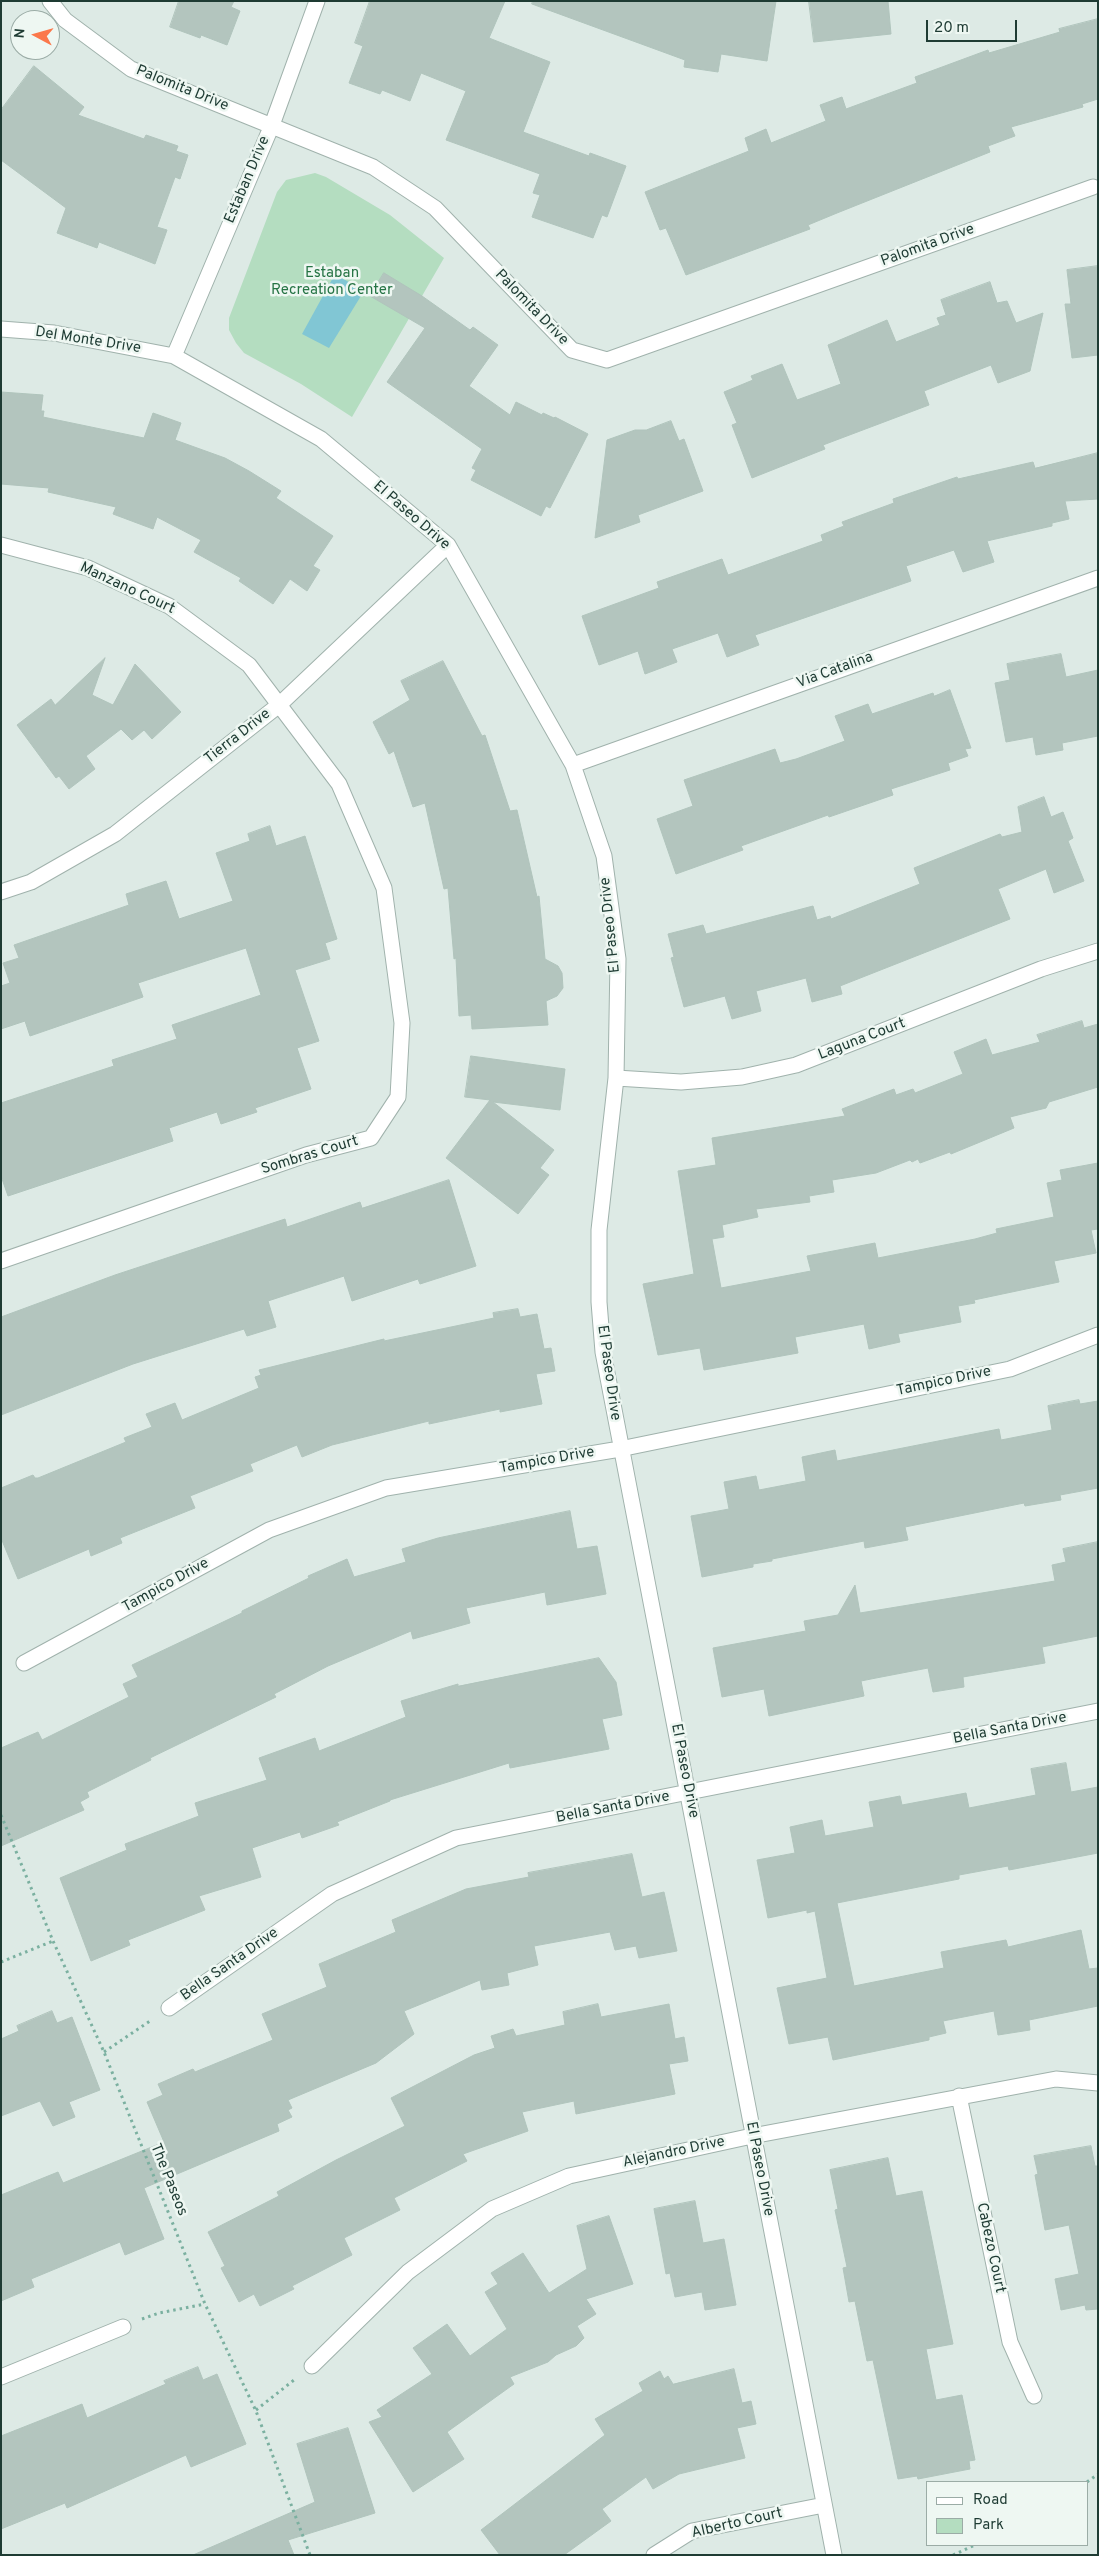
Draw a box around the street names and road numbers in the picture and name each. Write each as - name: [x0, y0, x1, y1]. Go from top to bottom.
- street label: Palomita Drive: [133, 62, 231, 116]
- street label: Estaban Drive: [221, 134, 275, 226]
- street label: Palomita Drive: [879, 221, 977, 271]
- street label: Palomita Drive: [490, 266, 572, 350]
- street label: Del Monte Drive: [34, 324, 142, 358]
- street label: El Paseo Drive: [369, 478, 453, 554]
- street label: Manzano Court: [77, 559, 177, 619]
- street label: Via Catalina: [794, 649, 876, 693]
- street label: Tierra Drive: [201, 706, 275, 768]
- street label: El Paseo Drive: [597, 876, 625, 974]
- street label: Laguna Court: [816, 1015, 908, 1065]
- street label: Sombras Court: [259, 1133, 361, 1179]
- street label: El Paseo Drive: [592, 1324, 624, 1422]
- street label: Tampico Drive: [895, 1363, 993, 1401]
- street label: Tampico Drive: [498, 1444, 596, 1478]
- street label: Tampico Drive: [120, 1555, 212, 1617]
- street label: Bella Santa Drive: [952, 1709, 1068, 1749]
- street label: El Paseo Drive: [666, 1722, 702, 1820]
- street label: Bella Santa Drive: [555, 1788, 671, 1828]
- street label: Bella Santa Drive: [178, 1925, 282, 2005]
- street label: El Paseo Drive: [741, 2120, 777, 2218]
- street label: Alejandro Drive: [621, 2133, 727, 2173]
- street label: The Paseos: [145, 2141, 191, 2219]
- street label: Cabezo Court: [972, 2201, 1008, 2295]
- street label: Alberto Court: [690, 2505, 784, 2543]

